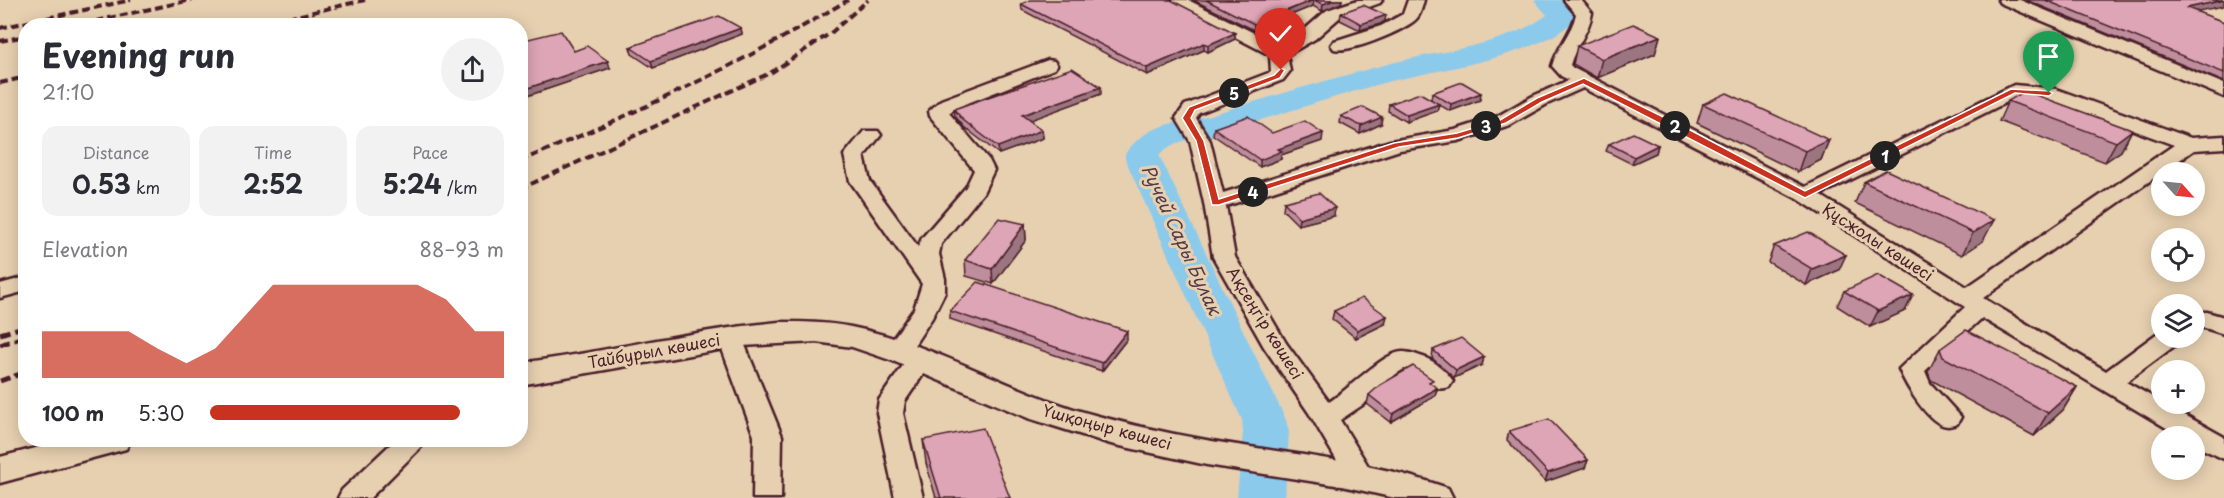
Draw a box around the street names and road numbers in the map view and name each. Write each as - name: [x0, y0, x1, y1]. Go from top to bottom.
- street label: Құсжолы көшесі: [1818, 196, 1939, 286]
- street label: Ақсеңгір көшесі: [1222, 261, 1310, 384]
- street label: Тайбурыл көшесі: [586, 327, 722, 373]
- street label: Үшқоңыр көшесі: [1040, 397, 1175, 455]

